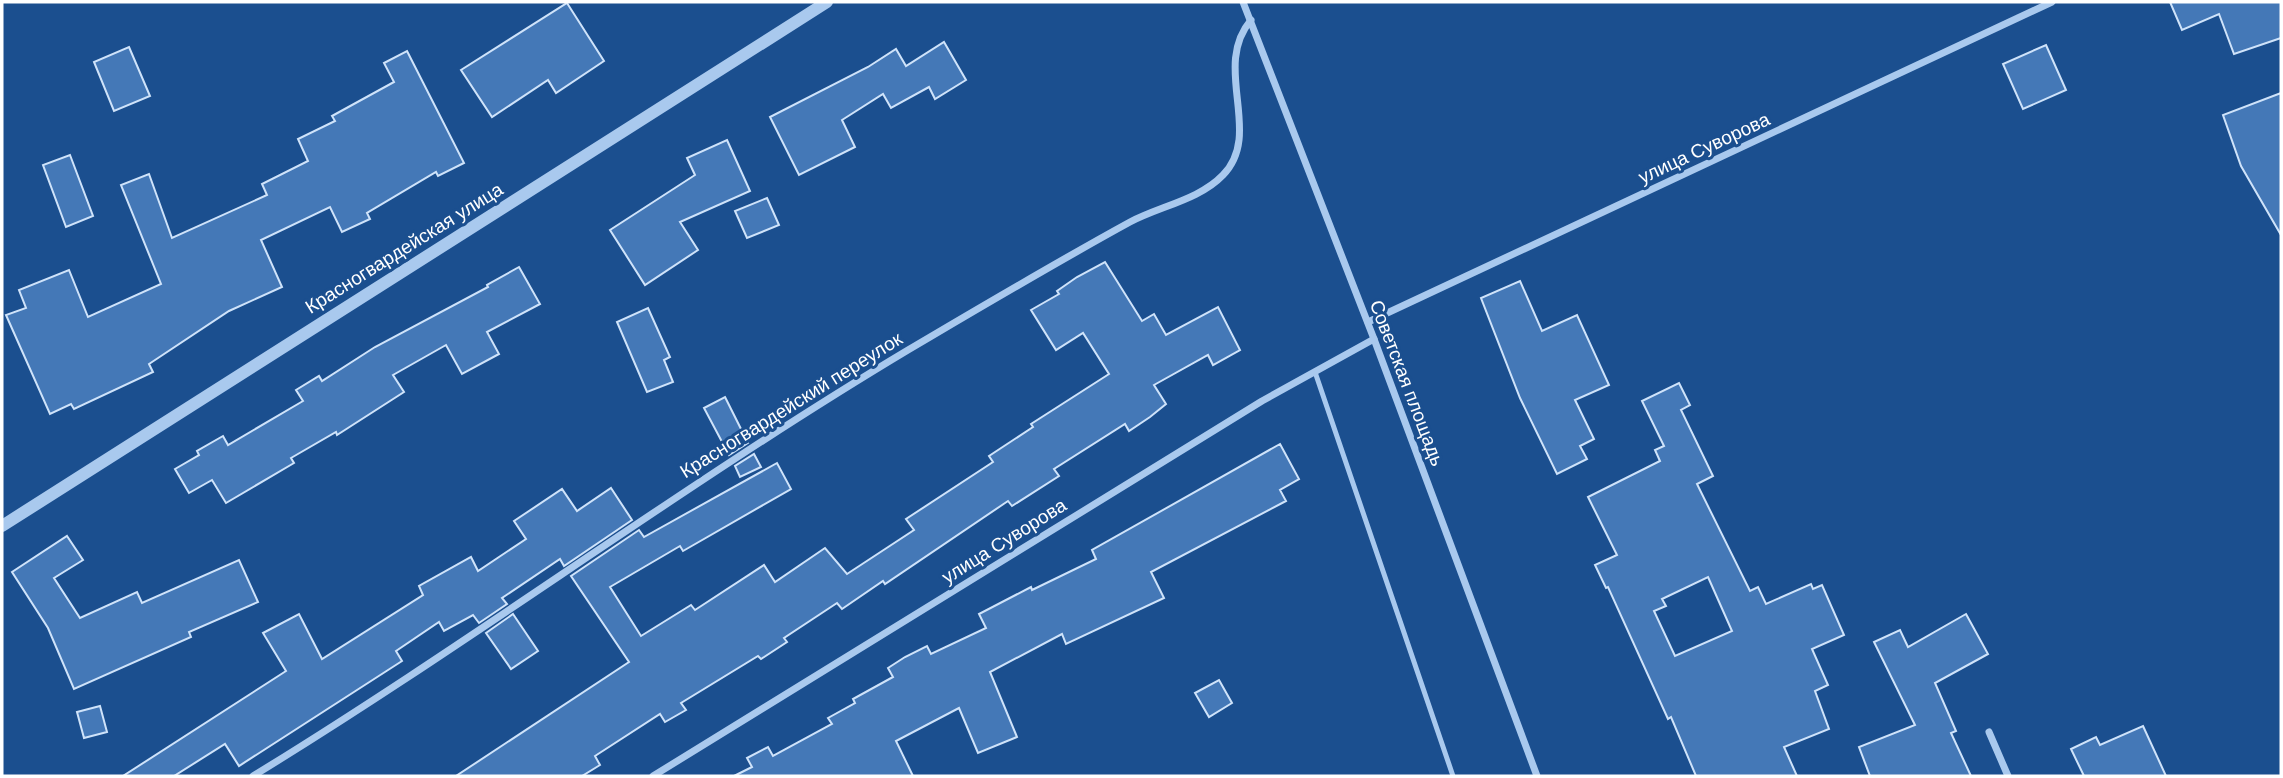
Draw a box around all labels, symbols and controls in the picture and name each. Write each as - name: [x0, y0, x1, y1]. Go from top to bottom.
- street label: улица Суворова: [1634, 106, 1774, 189]
- street label: Красногвардейская улица: [300, 177, 508, 319]
- street label: Советская площадь: [1364, 296, 1450, 470]
- street label: Красногвардейский переулок: [675, 326, 907, 484]
- street label: улица Суворова: [937, 492, 1071, 589]

